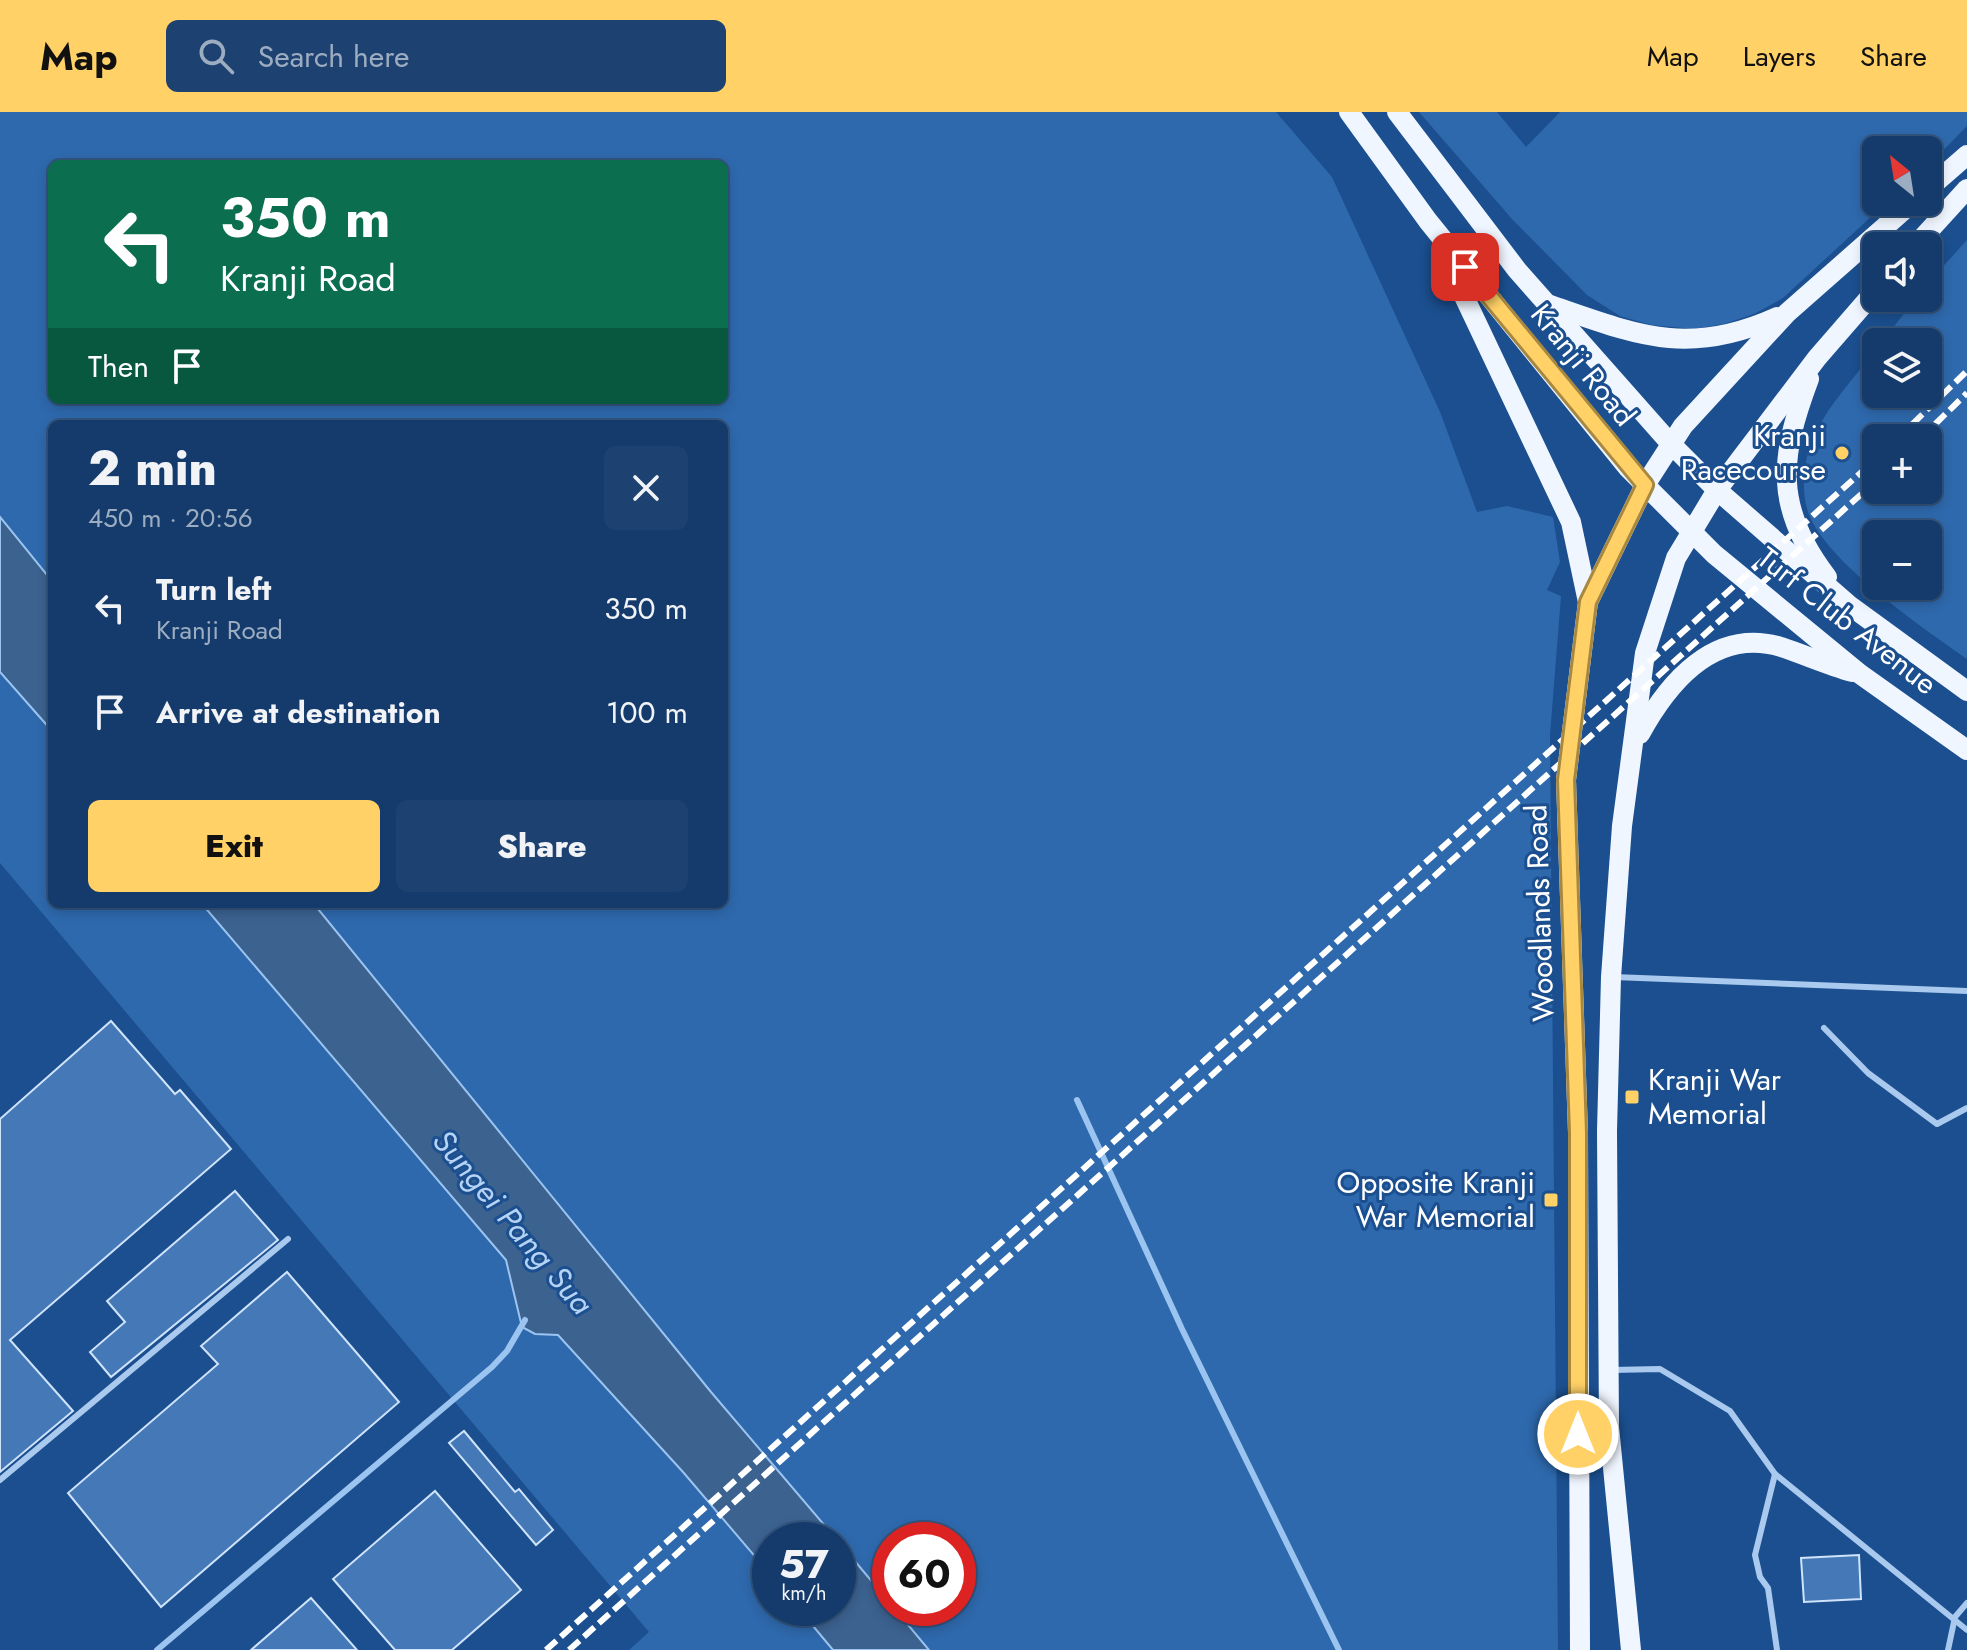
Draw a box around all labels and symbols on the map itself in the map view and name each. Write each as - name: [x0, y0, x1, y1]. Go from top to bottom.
- north arrow: [1862, 136, 1942, 216]
- pin: [1431, 233, 1499, 301]
- street label: Kranji Road: [1521, 294, 1646, 435]
- place label: Kranji Racecourse: [1681, 414, 1826, 491]
- marker: Kranji Racecourse: [1833, 444, 1851, 462]
- street label: Turf Club Avenue: [1748, 537, 1946, 705]
- street label: Woodlands Road: [1514, 804, 1565, 1022]
- place label: Kranji War Memorial: [1648, 1058, 1782, 1135]
- marker: Kranji War Memorial: [1623, 1088, 1641, 1106]
- water label: Sungei Pang Sua: [422, 1119, 605, 1325]
- place label: Opposite Kranji War Memorial: [1336, 1161, 1535, 1238]
- marker: Opposite Kranji War Memorial: [1542, 1191, 1560, 1209]
- position arrow: [1536, 1392, 1620, 1476]
- speed limit sign: 60: [872, 1522, 976, 1626]

